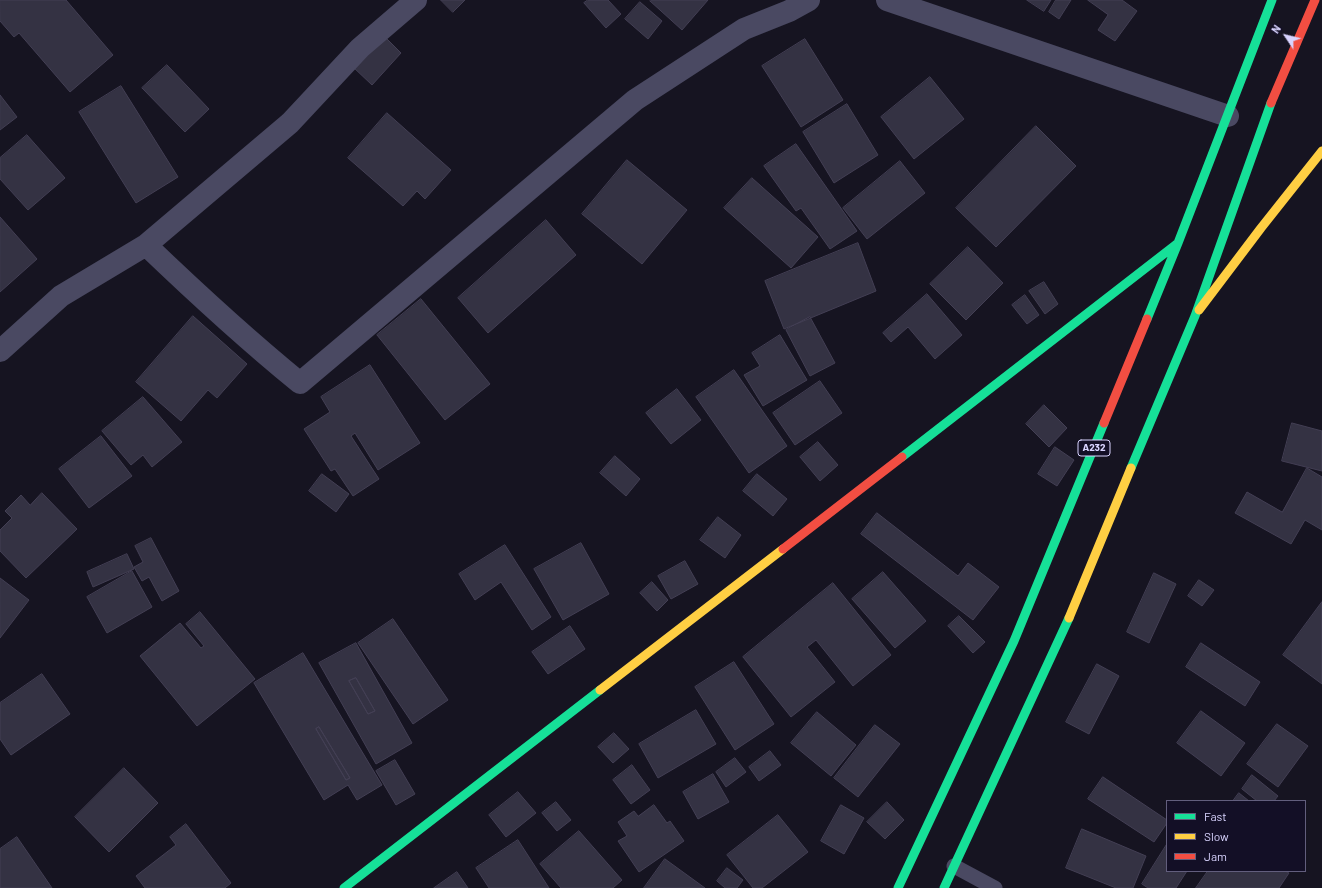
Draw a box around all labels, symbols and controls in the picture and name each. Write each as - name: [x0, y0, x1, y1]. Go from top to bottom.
- north arrow: [1266, 16, 1306, 56]
- text: N: [1268, 22, 1283, 36]
- road number: A232: [1078, 440, 1110, 456]
- legend: [1166, 800, 1306, 872]
- text: Fast: [1204, 809, 1227, 823]
- text: Slow: [1204, 829, 1229, 843]
- text: Jam: [1204, 849, 1227, 863]

